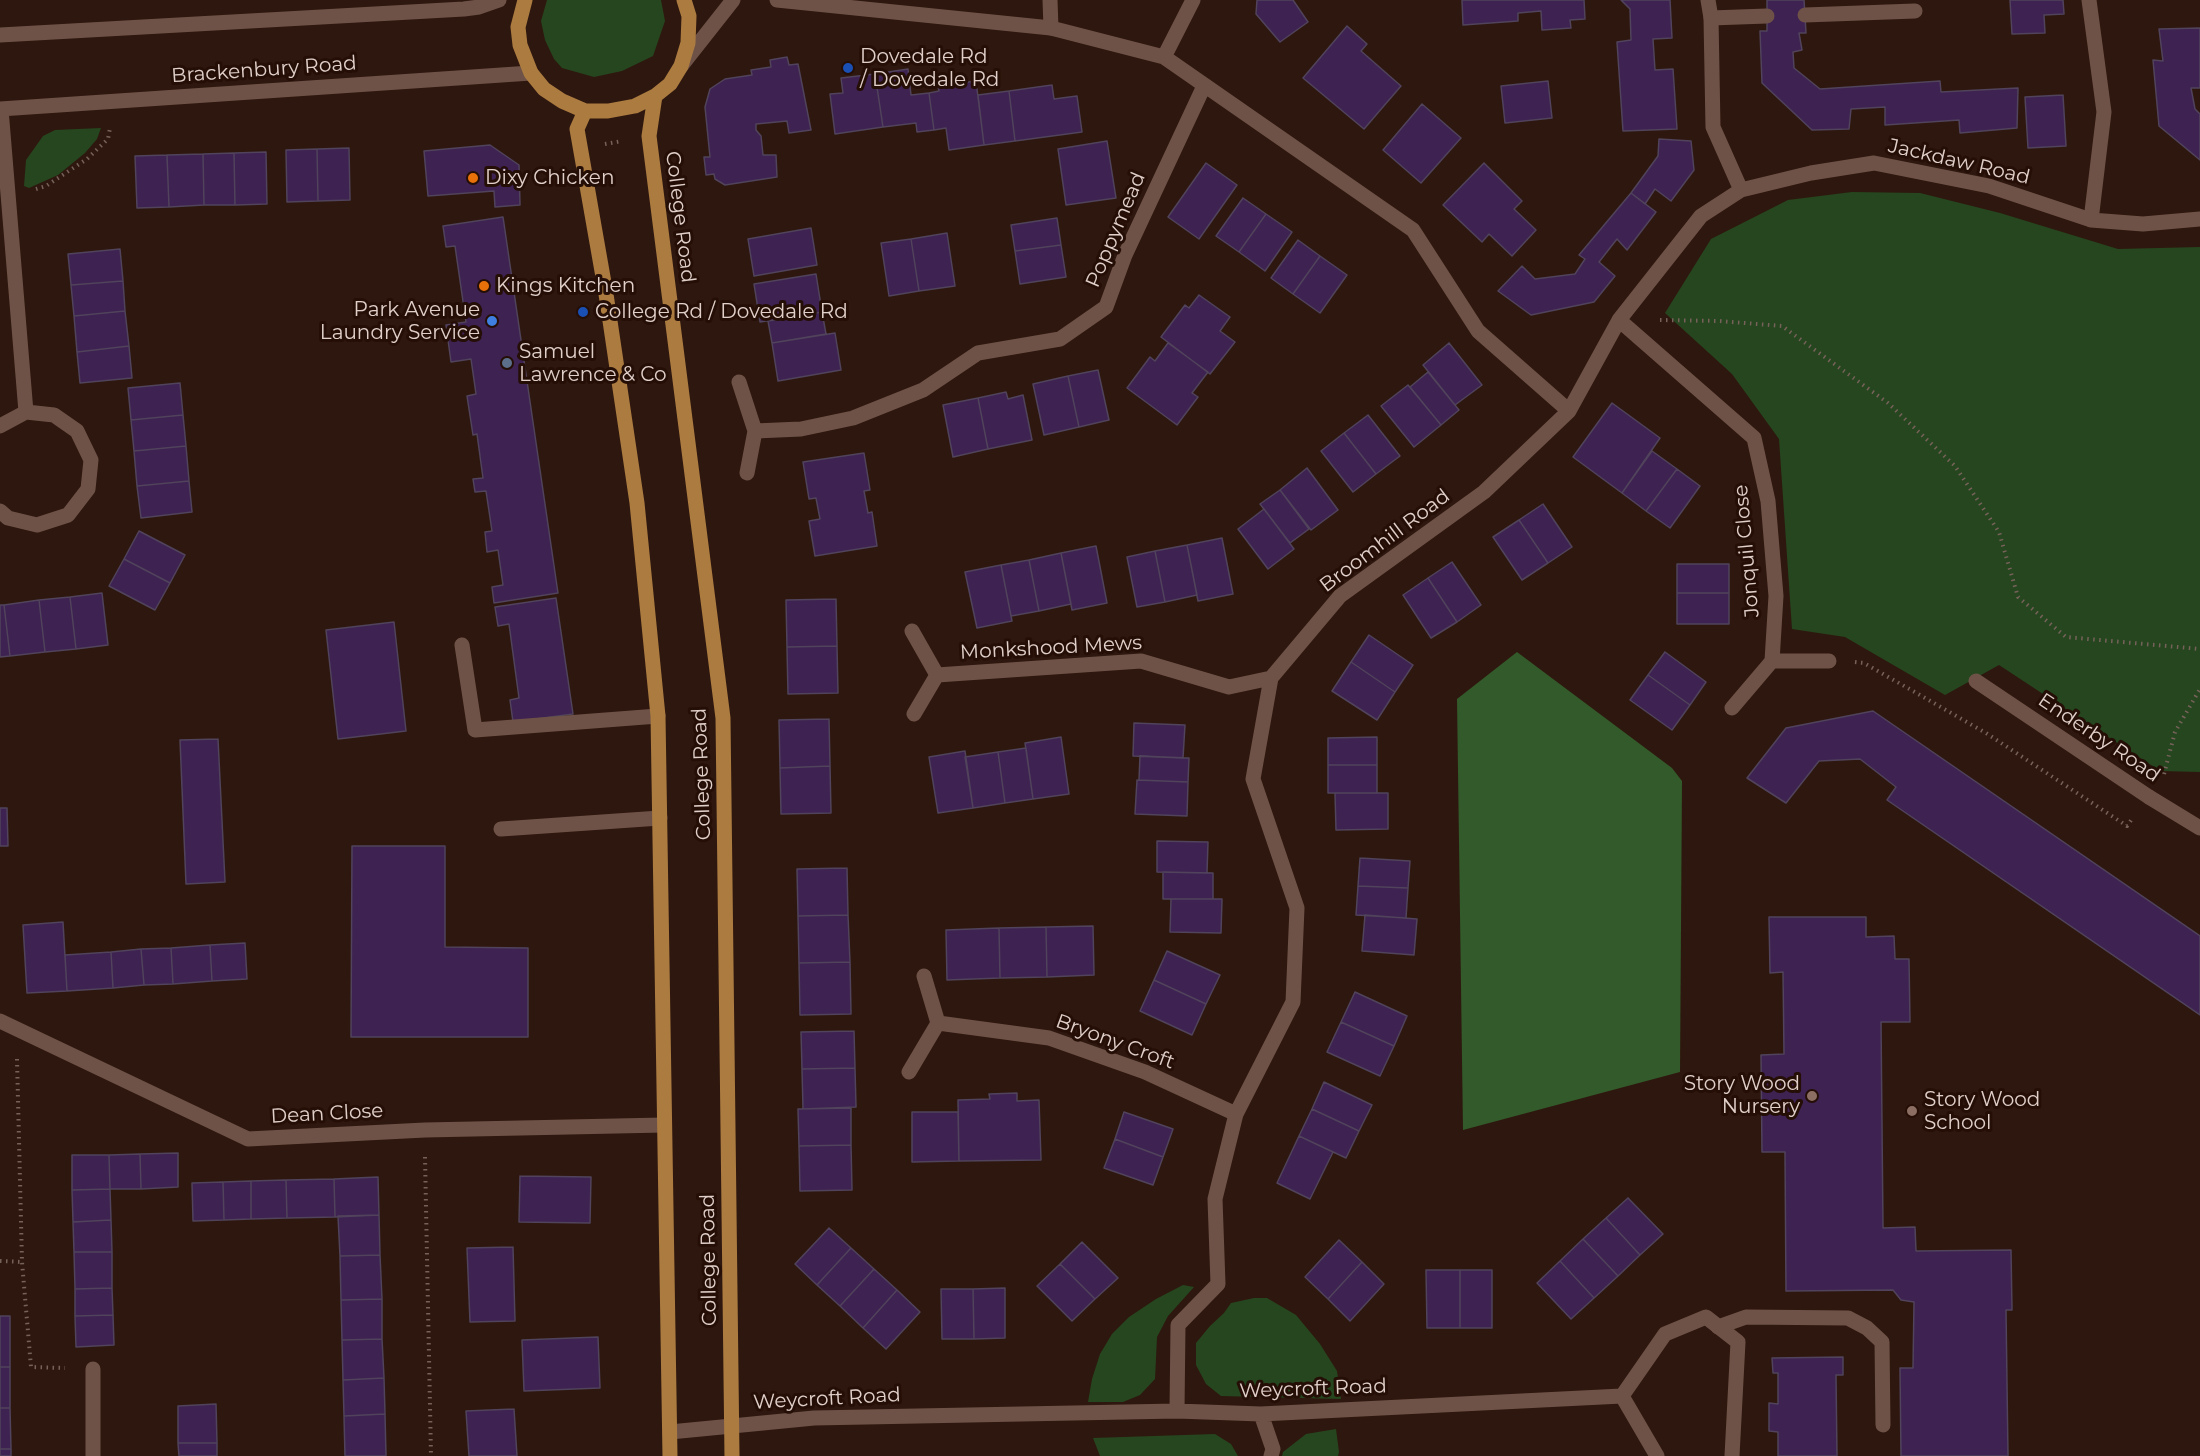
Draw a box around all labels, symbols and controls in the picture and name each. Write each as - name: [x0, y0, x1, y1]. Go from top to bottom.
- place label: Dovedale Rd / Dovedale Rd: [860, 45, 999, 92]
- street label: Brackenbury Road: [171, 52, 357, 88]
- marker: Dovedale Rd / Dovedale Rd: [841, 61, 855, 75]
- street label: Jackdaw Road: [1886, 134, 2032, 190]
- street label: College Road: [660, 150, 700, 284]
- place label: Dixy Chicken: [485, 166, 614, 190]
- street label: Poppymead: [1081, 169, 1151, 291]
- marker: Dixy Chicken: [466, 171, 480, 185]
- place label: Kings Kitchen: [496, 274, 635, 298]
- marker: Kings Kitchen: [477, 279, 491, 293]
- place label: Park Avenue Laundry Service: [320, 298, 480, 345]
- place label: College Rd / Dovedale Rd: [595, 300, 848, 324]
- marker: College Rd / Dovedale Rd: [576, 305, 590, 319]
- marker: Park Avenue Laundry Service: [485, 314, 499, 328]
- place label: Samuel Lawrence & Co: [519, 340, 667, 387]
- marker: Samuel Lawrence & Co: [500, 356, 514, 370]
- street label: Broomhill Road: [1315, 484, 1455, 598]
- street label: Jonquil Close: [1729, 484, 1765, 618]
- street label: Monkshood Mews: [959, 631, 1143, 665]
- street label: Enderby Road: [2033, 688, 2165, 788]
- street label: College Road: [688, 707, 716, 841]
- street label: Bryony Croft: [1052, 1009, 1178, 1075]
- place label: Story Wood Nursery: [1684, 1072, 1800, 1119]
- place label: Story Wood School: [1924, 1088, 2040, 1135]
- marker: Story Wood Nursery: [1805, 1089, 1819, 1103]
- street label: Dean Close: [270, 1099, 384, 1129]
- marker: Story Wood School: [1905, 1104, 1919, 1118]
- street label: College Road: [696, 1194, 722, 1326]
- street label: Weycroft Road: [1239, 1374, 1387, 1404]
- street label: Weycroft Road: [753, 1383, 901, 1415]

